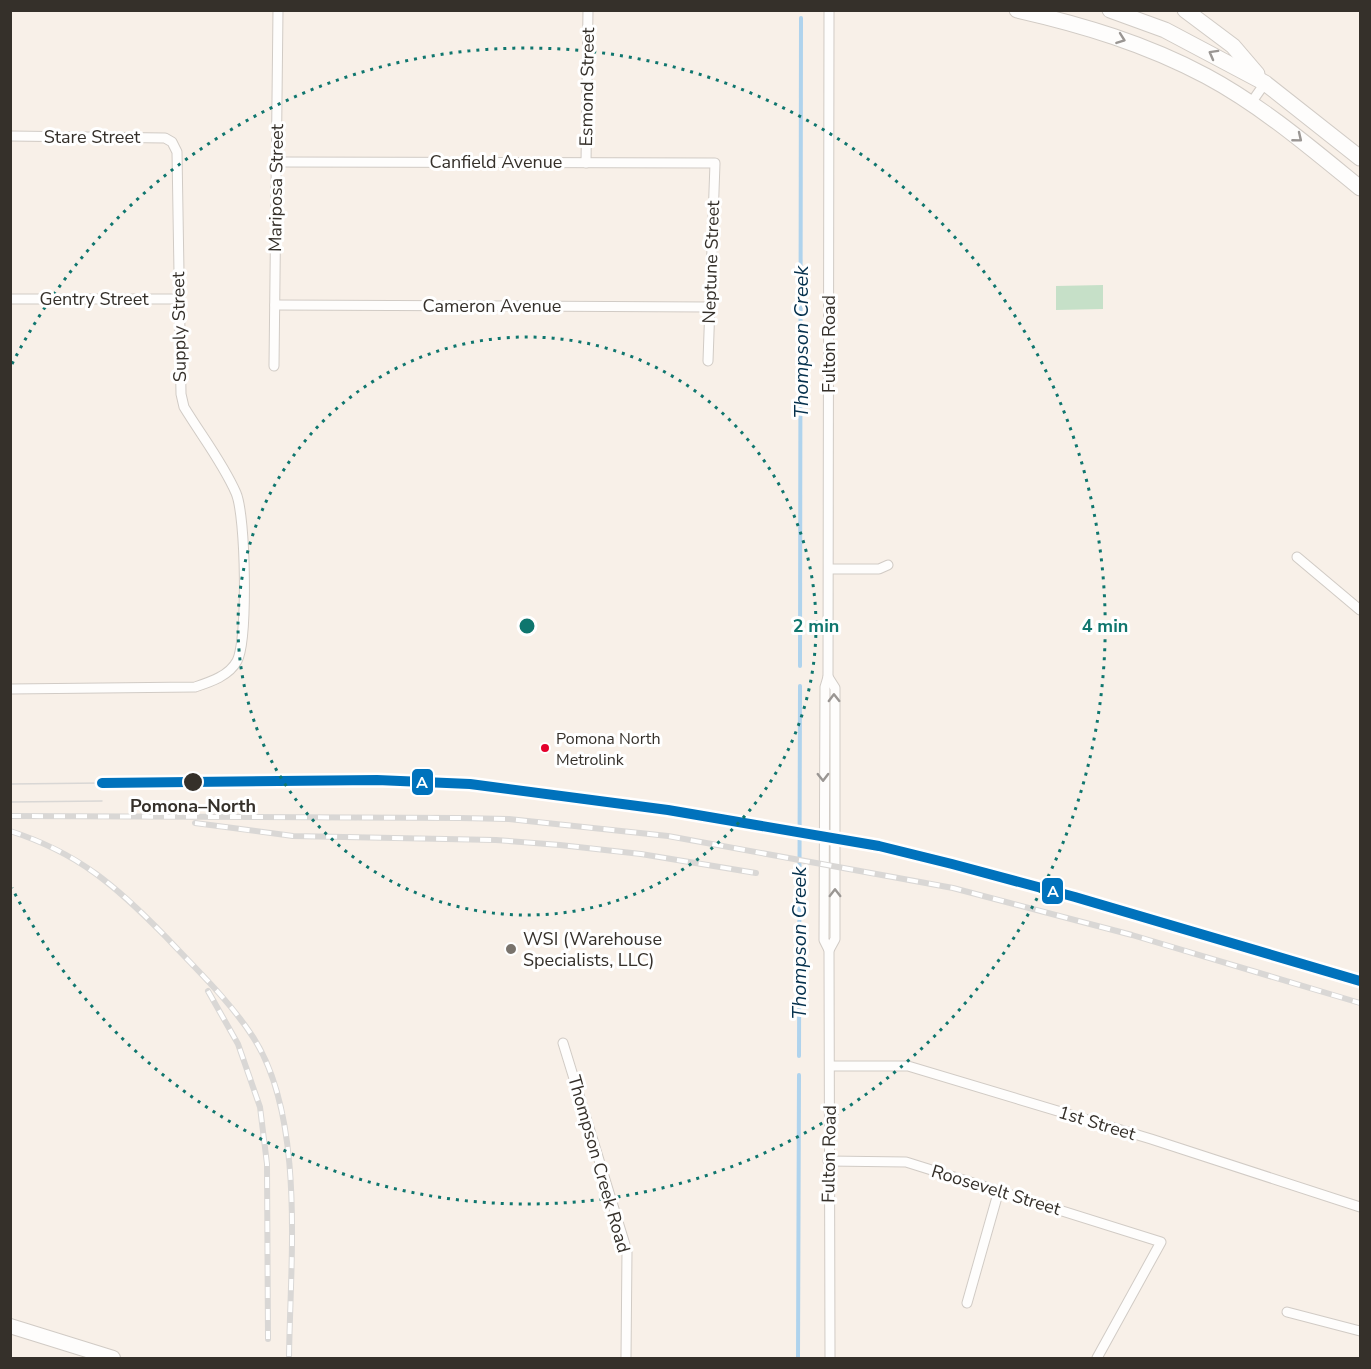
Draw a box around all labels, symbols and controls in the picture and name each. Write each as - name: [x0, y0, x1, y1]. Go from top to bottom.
- street label: Esmond Street: [574, 27, 600, 147]
- one-way arrow: [1115, 31, 1126, 44]
- one-way arrow: [1209, 50, 1220, 61]
- street label: Mariposa Street: [263, 123, 289, 252]
- street label: Stare Street: [44, 125, 141, 149]
- one-way arrow: [1292, 130, 1303, 141]
- street label: Canfield Avenue: [430, 150, 562, 174]
- street label: Neptune Street: [697, 199, 725, 324]
- water label: Thompson Creek: [788, 265, 815, 418]
- street label: Supply Street: [166, 271, 192, 382]
- street label: Gentry Street: [39, 287, 149, 311]
- street label: Cameron Avenue: [423, 294, 561, 318]
- street label: Fulton Road: [817, 295, 841, 393]
- text: 2 min: [793, 614, 839, 638]
- text: 4 min: [1082, 614, 1128, 638]
- centre of rings: [517, 616, 537, 636]
- one-way arrow: [828, 693, 841, 702]
- place label: Pomona North Metrolink: [556, 728, 661, 771]
- marker: Pomona North Metrolink: [539, 742, 551, 754]
- line badge: A: [411, 768, 434, 796]
- marker: Pomona–North: [182, 771, 204, 793]
- text: A: [416, 772, 428, 794]
- one-way arrow: [817, 772, 829, 781]
- place label: Pomona–North: [130, 794, 256, 818]
- water label: Thompson Creek: [786, 866, 813, 1019]
- line badge: A: [1041, 877, 1064, 905]
- text: A: [1047, 881, 1059, 903]
- one-way arrow: [829, 888, 841, 897]
- place label: WSI (Warehouse Specialists, LLC): [523, 927, 662, 972]
- marker: WSI (Warehouse Specialists, LLC): [504, 942, 518, 956]
- street label: Thompson Creek Road: [562, 1072, 636, 1256]
- street label: 1st Street: [1056, 1100, 1139, 1146]
- street label: Fulton Road: [816, 1105, 842, 1203]
- street label: Roosevelt Street: [928, 1159, 1064, 1221]

